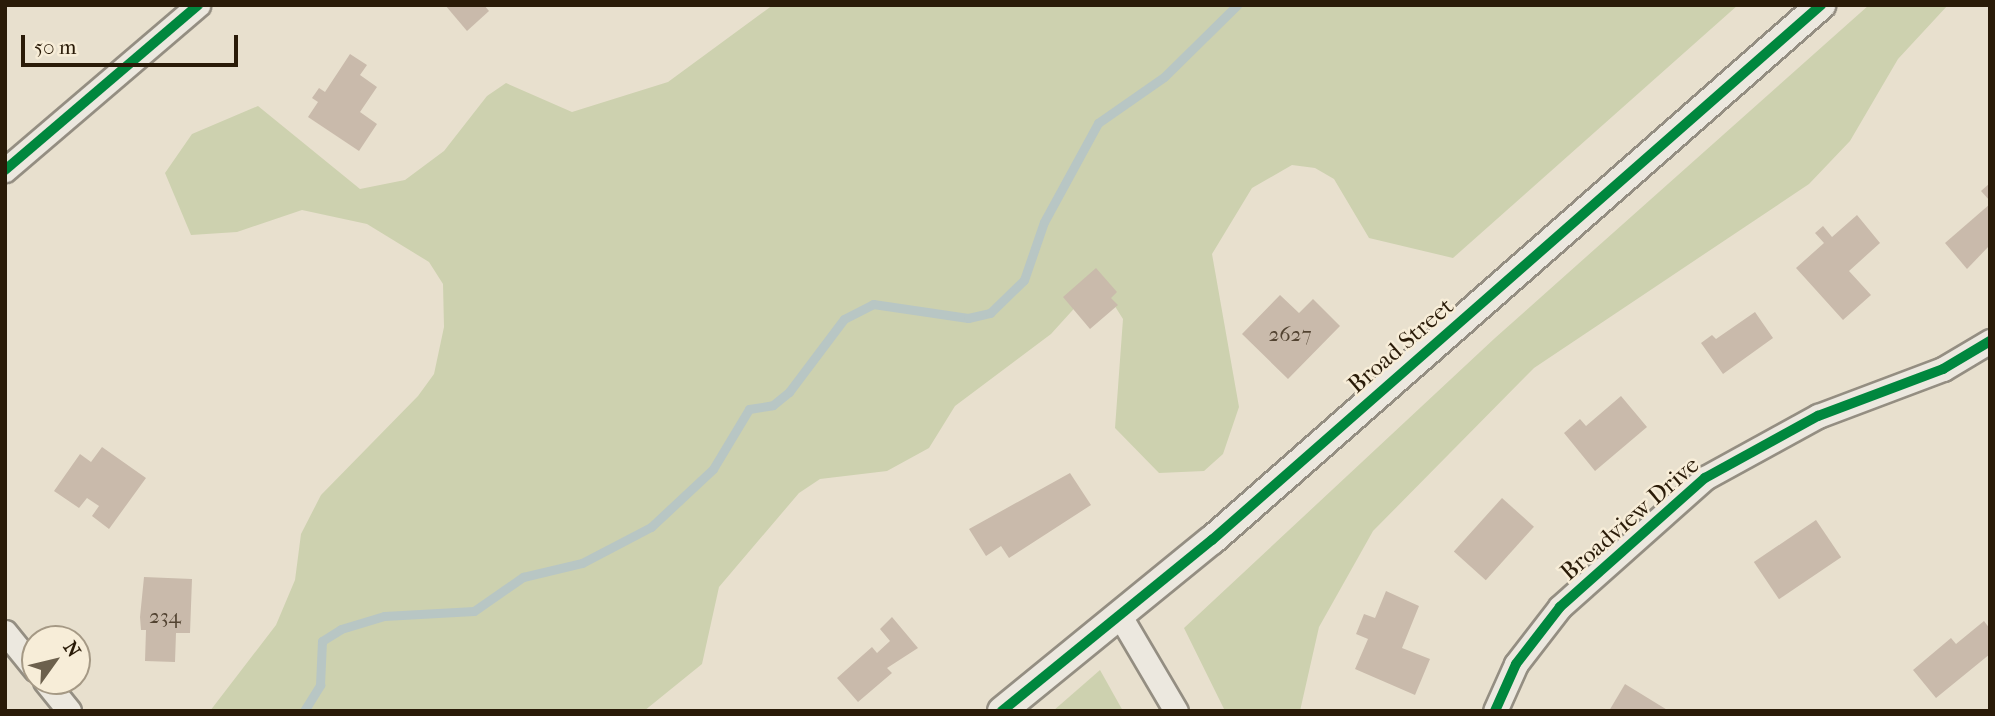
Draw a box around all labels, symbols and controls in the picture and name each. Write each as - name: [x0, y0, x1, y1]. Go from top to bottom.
- scale bar: [24, 21, 242, 65]
- text: 50 m: [34, 35, 77, 59]
- street label: Broad Street: [1342, 292, 1460, 400]
- house number: 2627: [1268, 321, 1312, 347]
- street label: Broadview Drive: [1555, 451, 1705, 587]
- house number: 234: [149, 603, 181, 629]
- north arrow: [21, 625, 91, 695]
- text: N: [59, 637, 85, 661]

